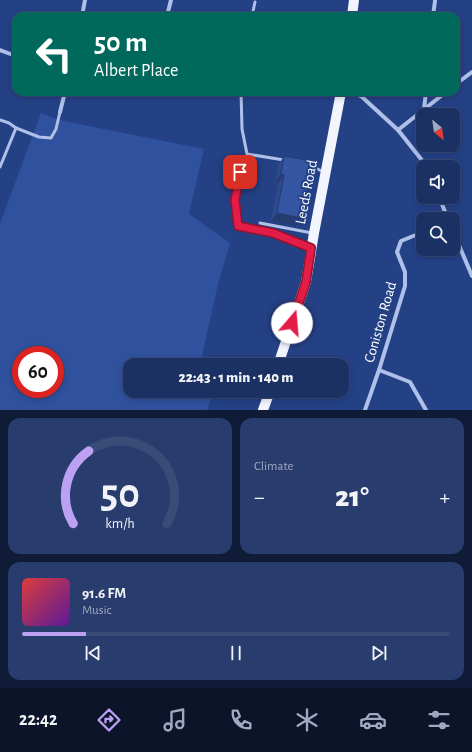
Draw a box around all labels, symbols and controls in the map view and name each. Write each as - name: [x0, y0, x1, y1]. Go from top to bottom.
- icon: left: [28, 28, 80, 80]
- text: 50 m: [94, 29, 148, 57]
- text: Albert Place: [94, 62, 178, 80]
- north arrow: [416, 108, 460, 152]
- map controls: [416, 108, 460, 256]
- pin: [223, 155, 257, 189]
- street label: Leeds Road: [293, 158, 320, 226]
- button: sound: [416, 160, 460, 204]
- icon: arrive: [229, 161, 251, 183]
- button: search: [416, 212, 460, 256]
- street label: Coniston Road: [362, 280, 399, 364]
- position arrow: [271, 302, 313, 344]
- speed limit sign: 60: [12, 346, 64, 398]
- text: 22:43 · 1 min · 140 m: [179, 370, 293, 385]
- text: Climate: [254, 460, 293, 473]
- text: 50: [100, 474, 140, 515]
- text: 21°: [335, 482, 369, 512]
- text: −: [254, 486, 265, 508]
- text: +: [439, 486, 450, 508]
- text: km/h: [105, 517, 135, 531]
- text: 91.6 FM: [82, 586, 126, 601]
- text: Music: [82, 604, 112, 617]
- icon: previous: [82, 642, 104, 664]
- icon: pause: [225, 642, 247, 664]
- icon: next: [368, 642, 390, 664]
- icon: directions: [95, 706, 123, 734]
- icon: music: [161, 706, 189, 734]
- icon: phone: [227, 706, 255, 734]
- icon: climate: [293, 706, 321, 734]
- icon: car: [359, 706, 387, 734]
- icon: filters: [425, 706, 453, 734]
- text: 22:42: [19, 711, 58, 729]

